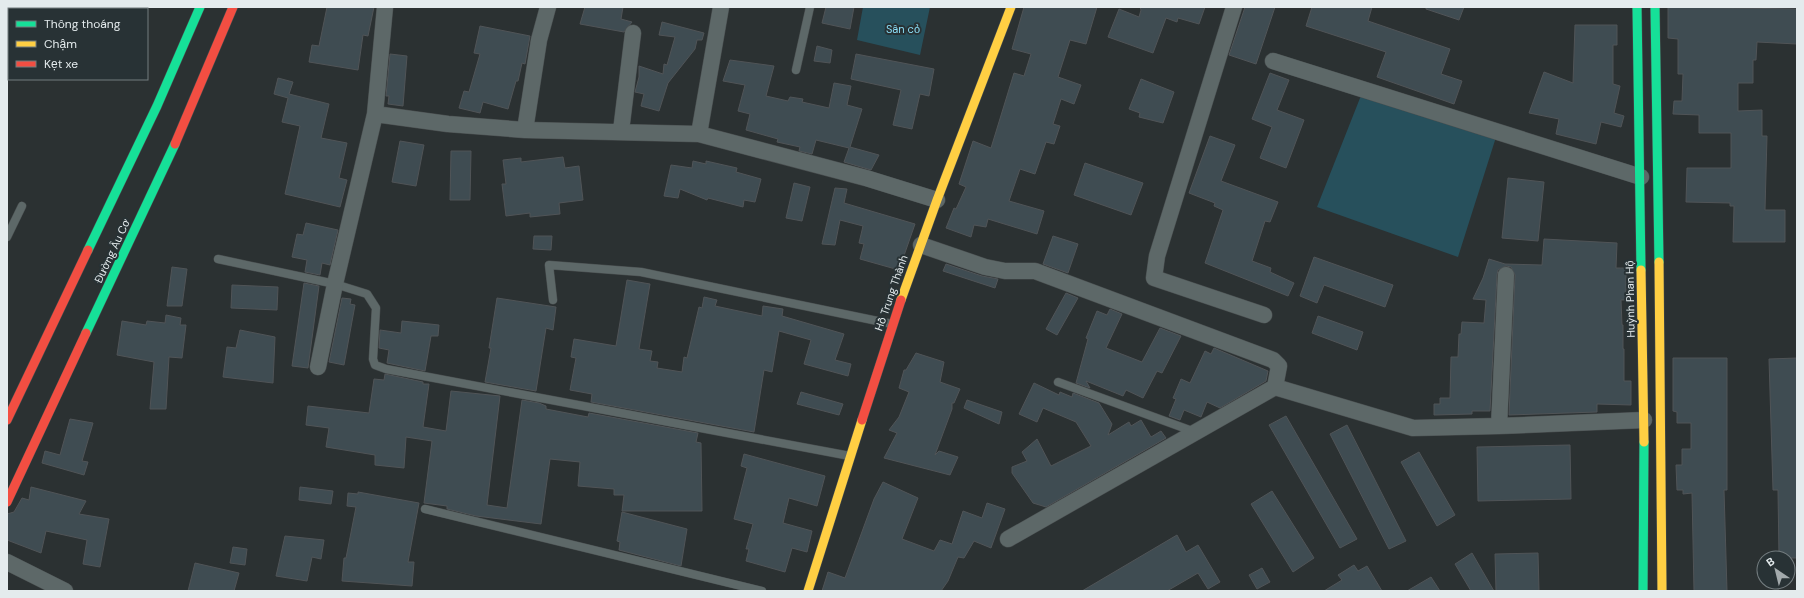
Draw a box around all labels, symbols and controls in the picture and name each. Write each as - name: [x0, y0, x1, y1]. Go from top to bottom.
- legend: [8, 8, 148, 80]
- text: Thông thoáng: [44, 16, 121, 32]
- park label: Sân cỏ: [886, 22, 920, 36]
- text: Chậm: [44, 36, 77, 52]
- text: Kẹt xe: [44, 56, 78, 72]
- street label: Đường Âu Cơ: [91, 217, 133, 285]
- street label: Hồ Trung Thành: [871, 253, 911, 333]
- street label: Huỳnh Phan Hộ: [1622, 260, 1638, 338]
- north arrow: [1756, 550, 1796, 590]
- text: B: [1763, 554, 1777, 570]

